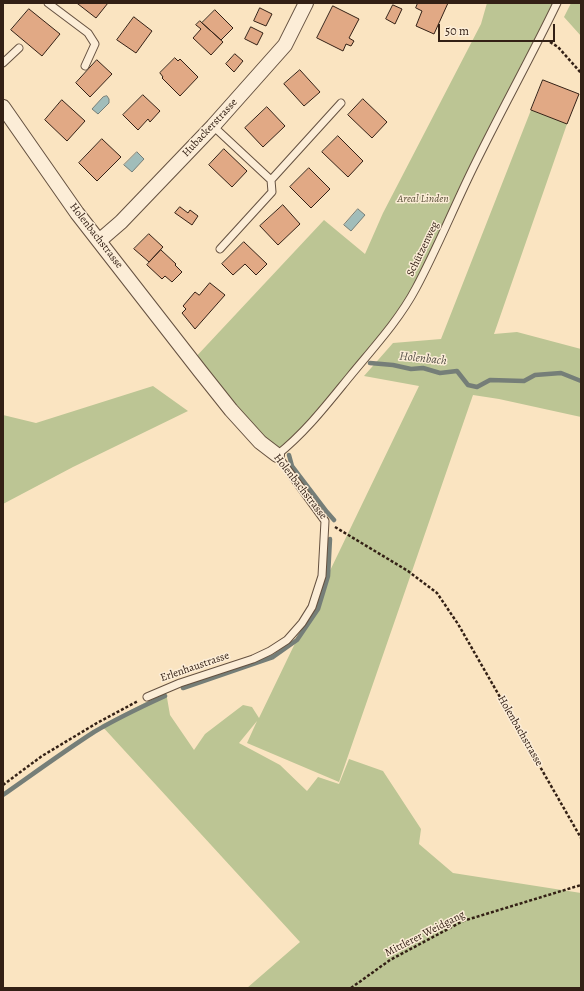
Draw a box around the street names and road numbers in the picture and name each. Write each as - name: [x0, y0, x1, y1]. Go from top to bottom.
- street label: Hubackerstrasse: [180, 96, 240, 160]
- street label: Holenbachstrasse: [66, 201, 126, 271]
- street label: Schützenweg: [404, 219, 442, 279]
- street label: Holenbachstrasse: [270, 452, 330, 522]
- street label: Erlenhaustrasse: [159, 649, 231, 685]
- street label: Holenbachstrasse: [494, 693, 546, 769]
- street label: Mittlerer Weidgang: [383, 908, 467, 960]

